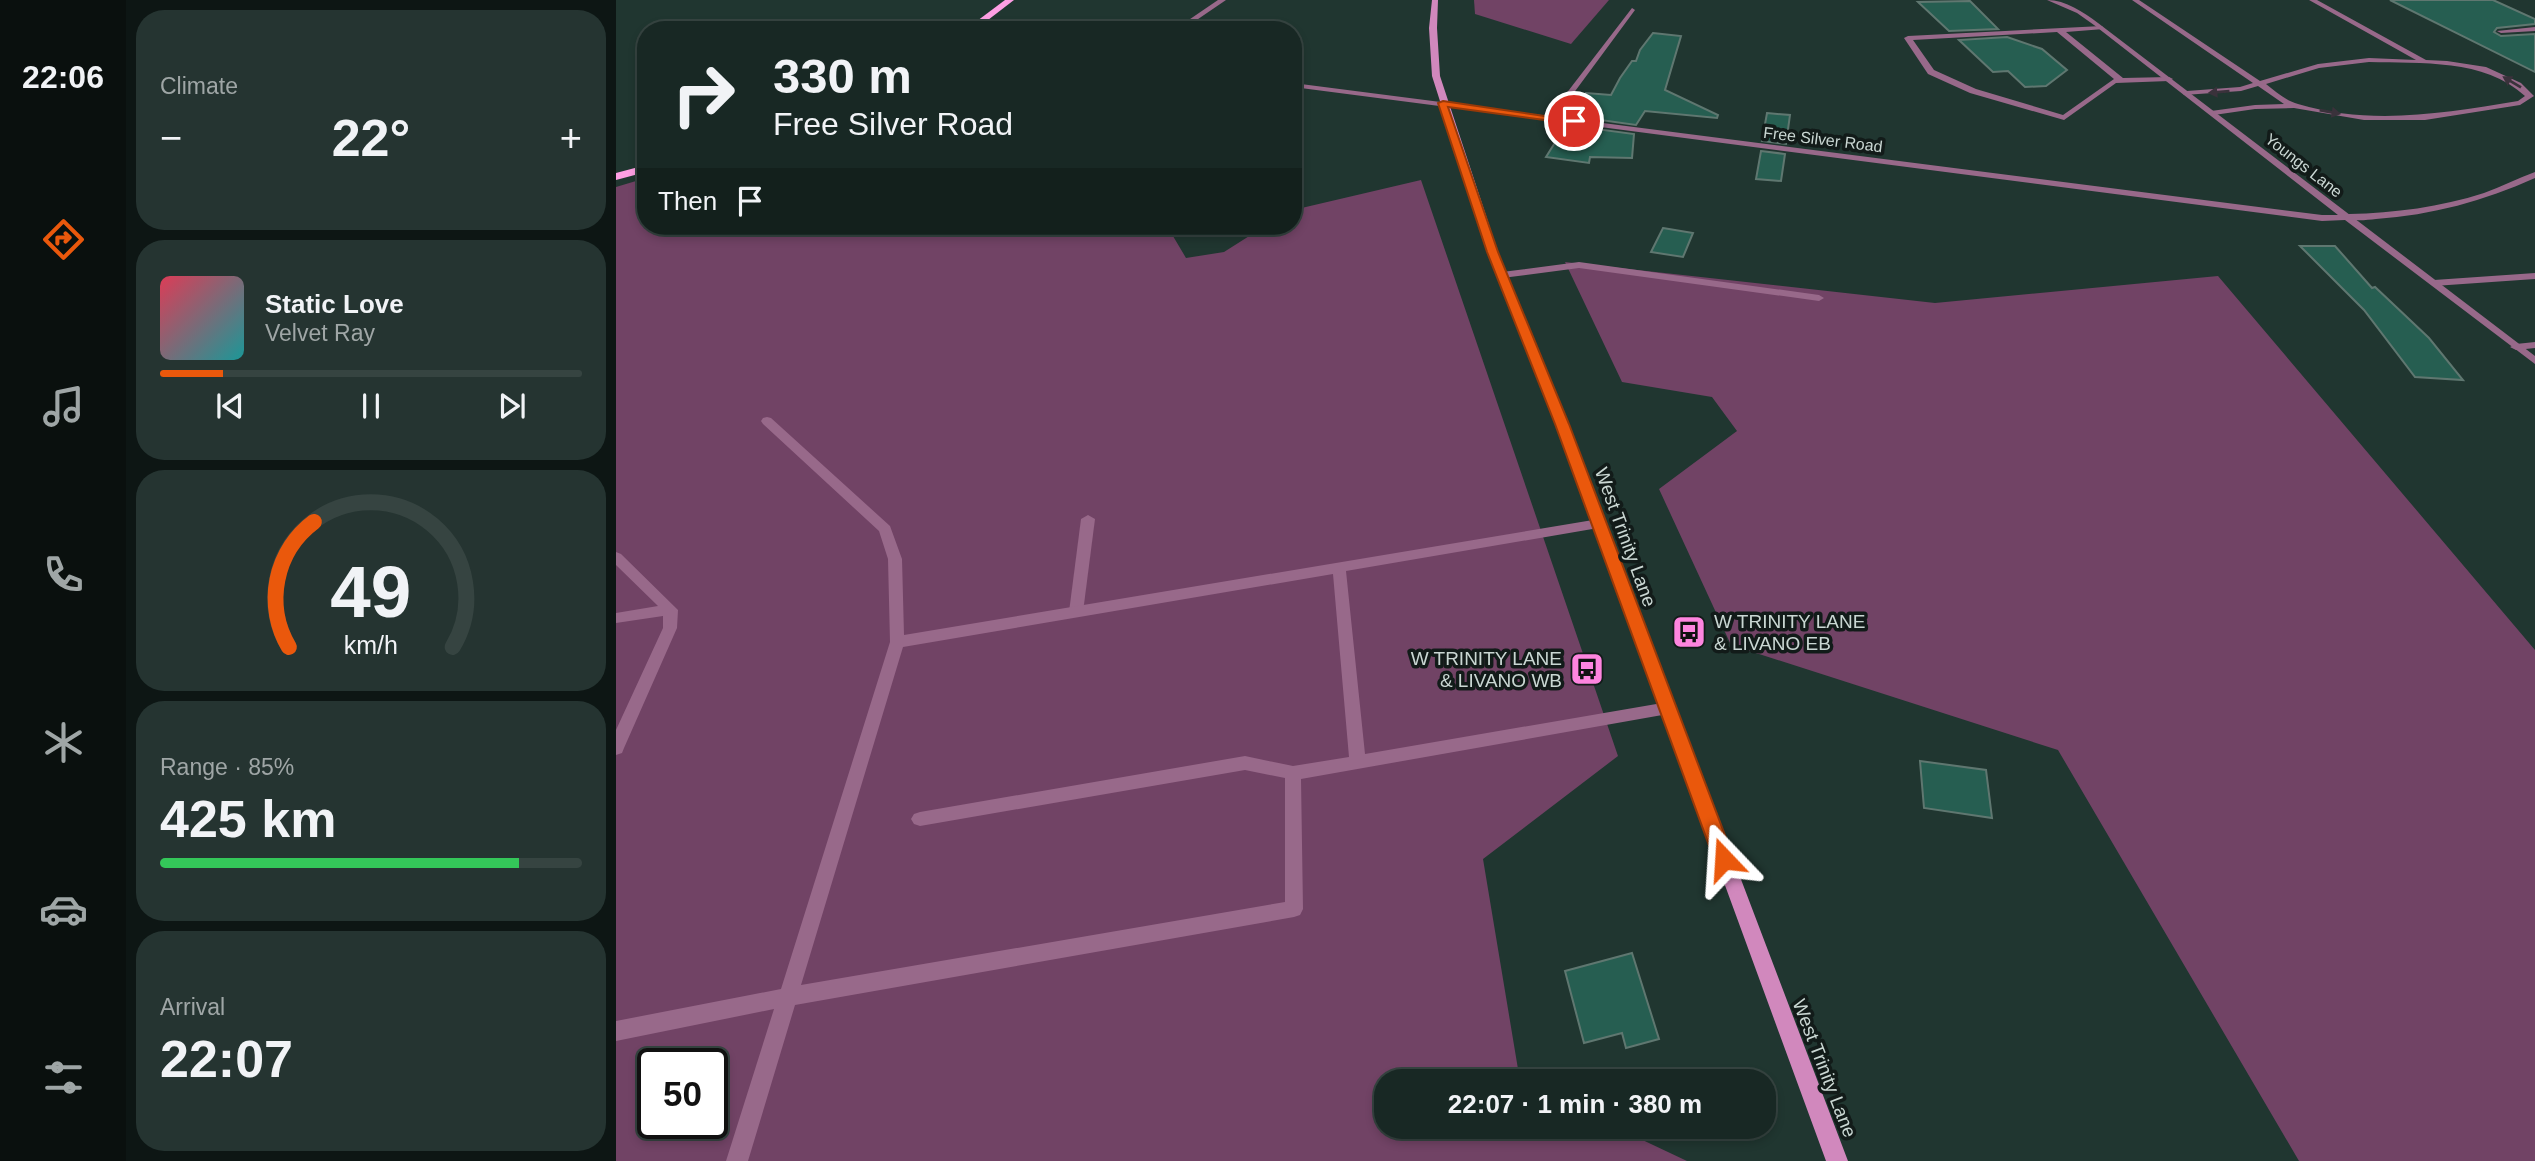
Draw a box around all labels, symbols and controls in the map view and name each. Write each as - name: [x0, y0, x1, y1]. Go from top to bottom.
- icon: right: [658, 49, 749, 140]
- text: 330 m: [773, 49, 912, 103]
- text: 22:06: [22, 59, 104, 95]
- text: Climate: [160, 73, 238, 99]
- one-way arrow: [2502, 76, 2522, 89]
- one-way arrow: [2208, 87, 2230, 98]
- pin: [1544, 91, 1604, 151]
- icon: arrive: [1555, 102, 1593, 140]
- text: Free Silver Road: [773, 106, 1013, 142]
- one-way arrow: [2319, 107, 2341, 118]
- text: 22°: [332, 109, 410, 167]
- text: −: [160, 117, 182, 159]
- text: +: [560, 117, 582, 159]
- street label: Free Silver Road: [1762, 124, 1884, 155]
- street label: Youngs Lane: [2262, 130, 2346, 201]
- icon: arrive: [731, 182, 769, 220]
- text: Then: [658, 186, 717, 216]
- icon: directions: [39, 215, 88, 264]
- text: Static Love: [265, 289, 404, 319]
- text: Velvet Ray: [265, 320, 375, 346]
- icon: music: [39, 382, 88, 431]
- icon: previous: [211, 387, 249, 425]
- icon: pause: [352, 387, 390, 425]
- icon: next: [493, 387, 531, 425]
- street label: West Trinity Lane: [1591, 465, 1660, 610]
- icon: phone: [39, 550, 88, 599]
- text: 49: [331, 551, 411, 632]
- place label: W TRINITY LANE & LIVANO EB: [1714, 611, 1865, 654]
- bus stop icon: W TRINITY LANE & LIVANO EB: [1670, 613, 1708, 651]
- text: km/h: [344, 630, 398, 658]
- place label: W TRINITY LANE & LIVANO WB: [1411, 648, 1562, 691]
- bus stop icon: W TRINITY LANE & LIVANO WB: [1568, 650, 1606, 688]
- icon: climate: [39, 718, 88, 767]
- text: Range · 85%: [160, 754, 294, 780]
- text: 425 km: [160, 790, 336, 848]
- position arrow: [1687, 822, 1761, 896]
- icon: car: [39, 885, 88, 934]
- text: Arrival: [160, 994, 225, 1020]
- street label: West Trinity Lane: [1788, 996, 1861, 1140]
- text: 22:07: [160, 1030, 293, 1088]
- speed limit sign: 50: [637, 1048, 728, 1139]
- icon: filters: [39, 1053, 88, 1102]
- text: 22:07 · 1 min · 380 m: [1448, 1089, 1702, 1119]

